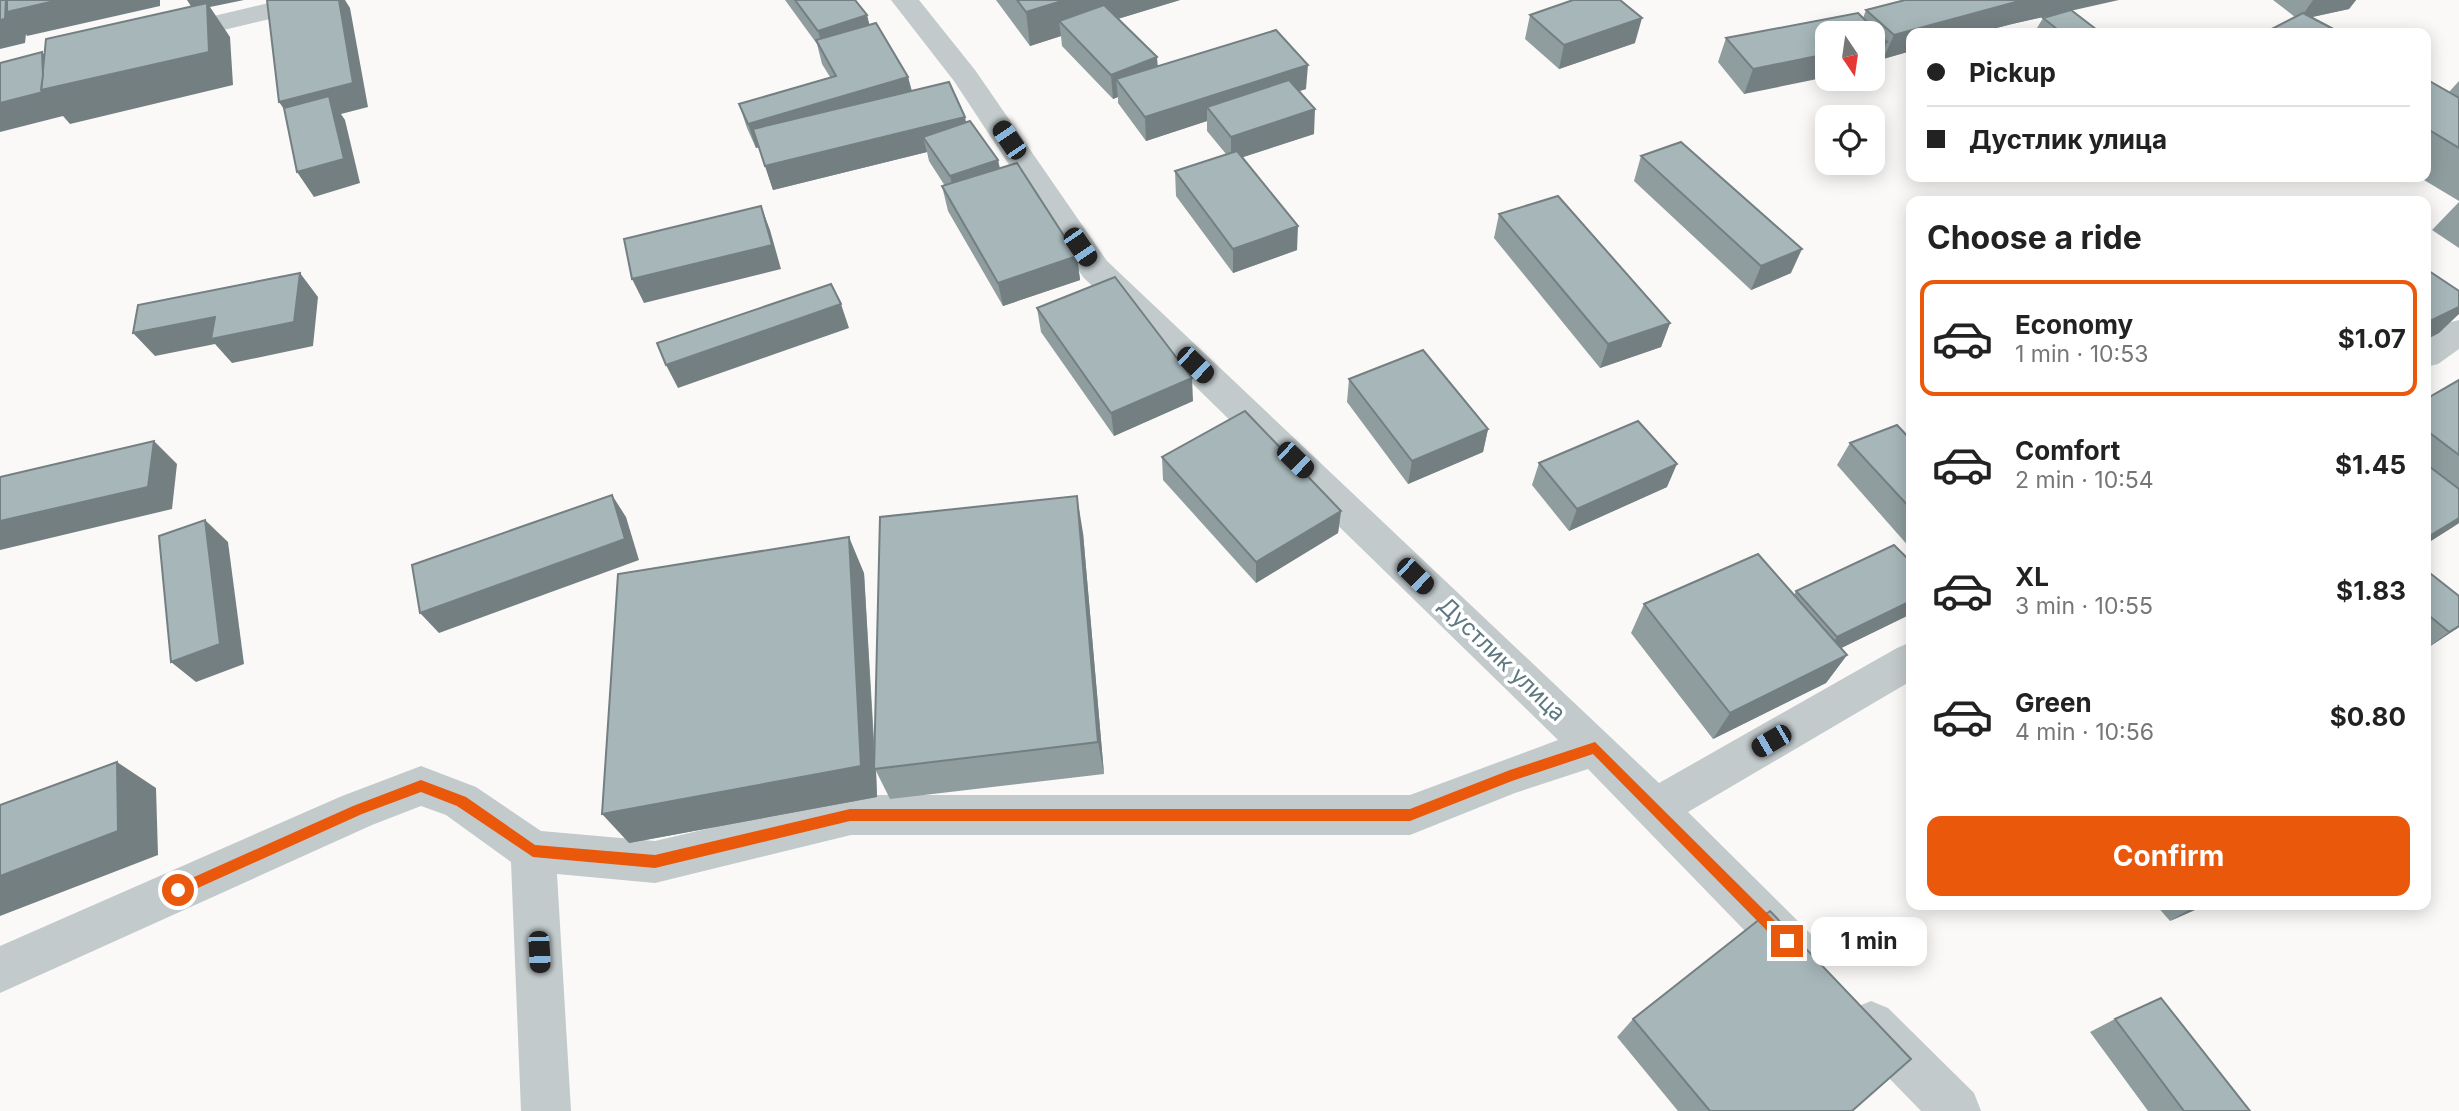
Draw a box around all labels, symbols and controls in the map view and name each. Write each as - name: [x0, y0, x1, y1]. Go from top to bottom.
- north arrow: [1815, 21, 1885, 91]
- map controls: [1815, 21, 1885, 175]
- text: Pickup: [1969, 57, 2056, 88]
- button: locate: [1815, 105, 1885, 175]
- car: [989, 117, 1030, 163]
- text: Дустлик улица: [1969, 124, 2167, 155]
- text: Choose a ride: [1927, 218, 2142, 257]
- car: [1060, 224, 1101, 270]
- icon: car: [1931, 307, 1994, 370]
- text: Economy: [2015, 309, 2133, 340]
- text: $1.07: [2338, 323, 2406, 354]
- text: 1 min · 10:53: [2015, 340, 2148, 368]
- car: [1173, 343, 1218, 387]
- icon: car: [1931, 433, 1994, 496]
- text: Comfort: [2015, 435, 2120, 466]
- car: [1273, 438, 1318, 482]
- text: $1.45: [2335, 449, 2406, 480]
- text: 2 min · 10:54: [2015, 466, 2154, 494]
- car: [1393, 554, 1438, 598]
- icon: car: [1931, 559, 1994, 622]
- text: XL: [2015, 561, 2049, 592]
- text: $1.83: [2336, 575, 2406, 606]
- street label: Дустлик улица: [1432, 591, 1572, 727]
- text: 3 min · 10:55: [2015, 592, 2153, 620]
- icon: car: [1931, 685, 1994, 748]
- text: Green: [2015, 687, 2092, 718]
- text: $0.80: [2330, 701, 2406, 732]
- text: 4 min · 10:56: [2015, 718, 2154, 746]
- car: [1748, 721, 1795, 761]
- button: Confirm: [1927, 816, 2410, 896]
- route start: [162, 874, 194, 906]
- callout: 1 min: [1812, 916, 1927, 965]
- route end: [1771, 925, 1803, 957]
- text: 1 min: [1841, 927, 1897, 955]
- car: [528, 930, 551, 974]

